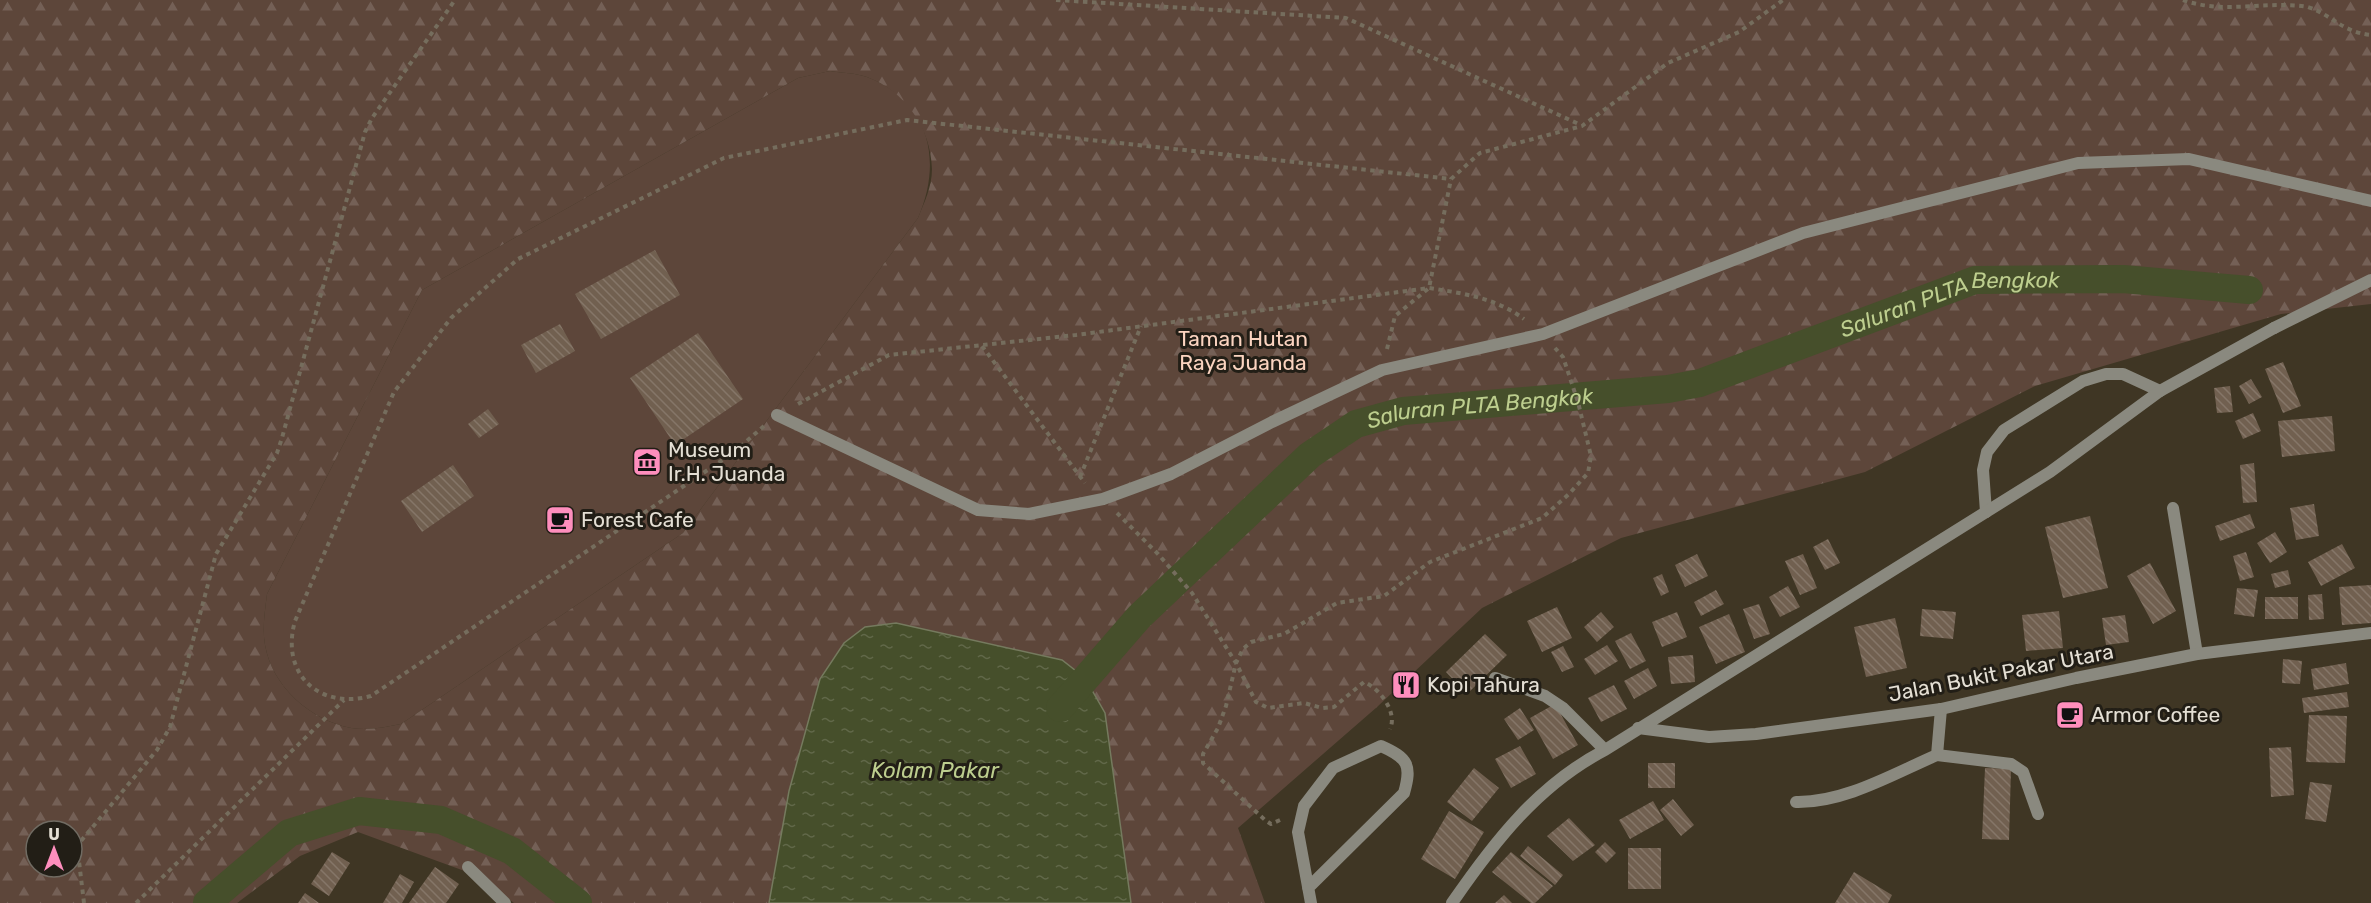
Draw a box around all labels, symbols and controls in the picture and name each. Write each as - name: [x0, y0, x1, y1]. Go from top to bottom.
- water label: Saluran PLTA Bengkok: [1836, 266, 2060, 343]
- park label: Taman Hutan Raya Juanda: [1178, 326, 1308, 375]
- water label: Saluran PLTA Bengkok: [1364, 382, 1595, 434]
- place label: Museum Ir.H. Juanda: [668, 437, 785, 486]
- museum icon: Museum Ir.H. Juanda: [631, 446, 663, 478]
- cafe icon: Forest Cafe: [544, 504, 576, 536]
- place label: Forest Cafe: [581, 507, 694, 532]
- street label: Jalan Bukit Pakar Utara: [1886, 638, 2116, 707]
- restaurant icon: Kopi Tahura: [1390, 669, 1422, 701]
- place label: Kopi Tahura: [1427, 672, 1540, 697]
- cafe icon: Armor Coffee: [2054, 699, 2086, 731]
- place label: Armor Coffee: [2091, 702, 2220, 727]
- water label: Kolam Pakar: [871, 757, 1000, 784]
- north arrow: [24, 819, 84, 879]
- text: U: [48, 825, 60, 844]

